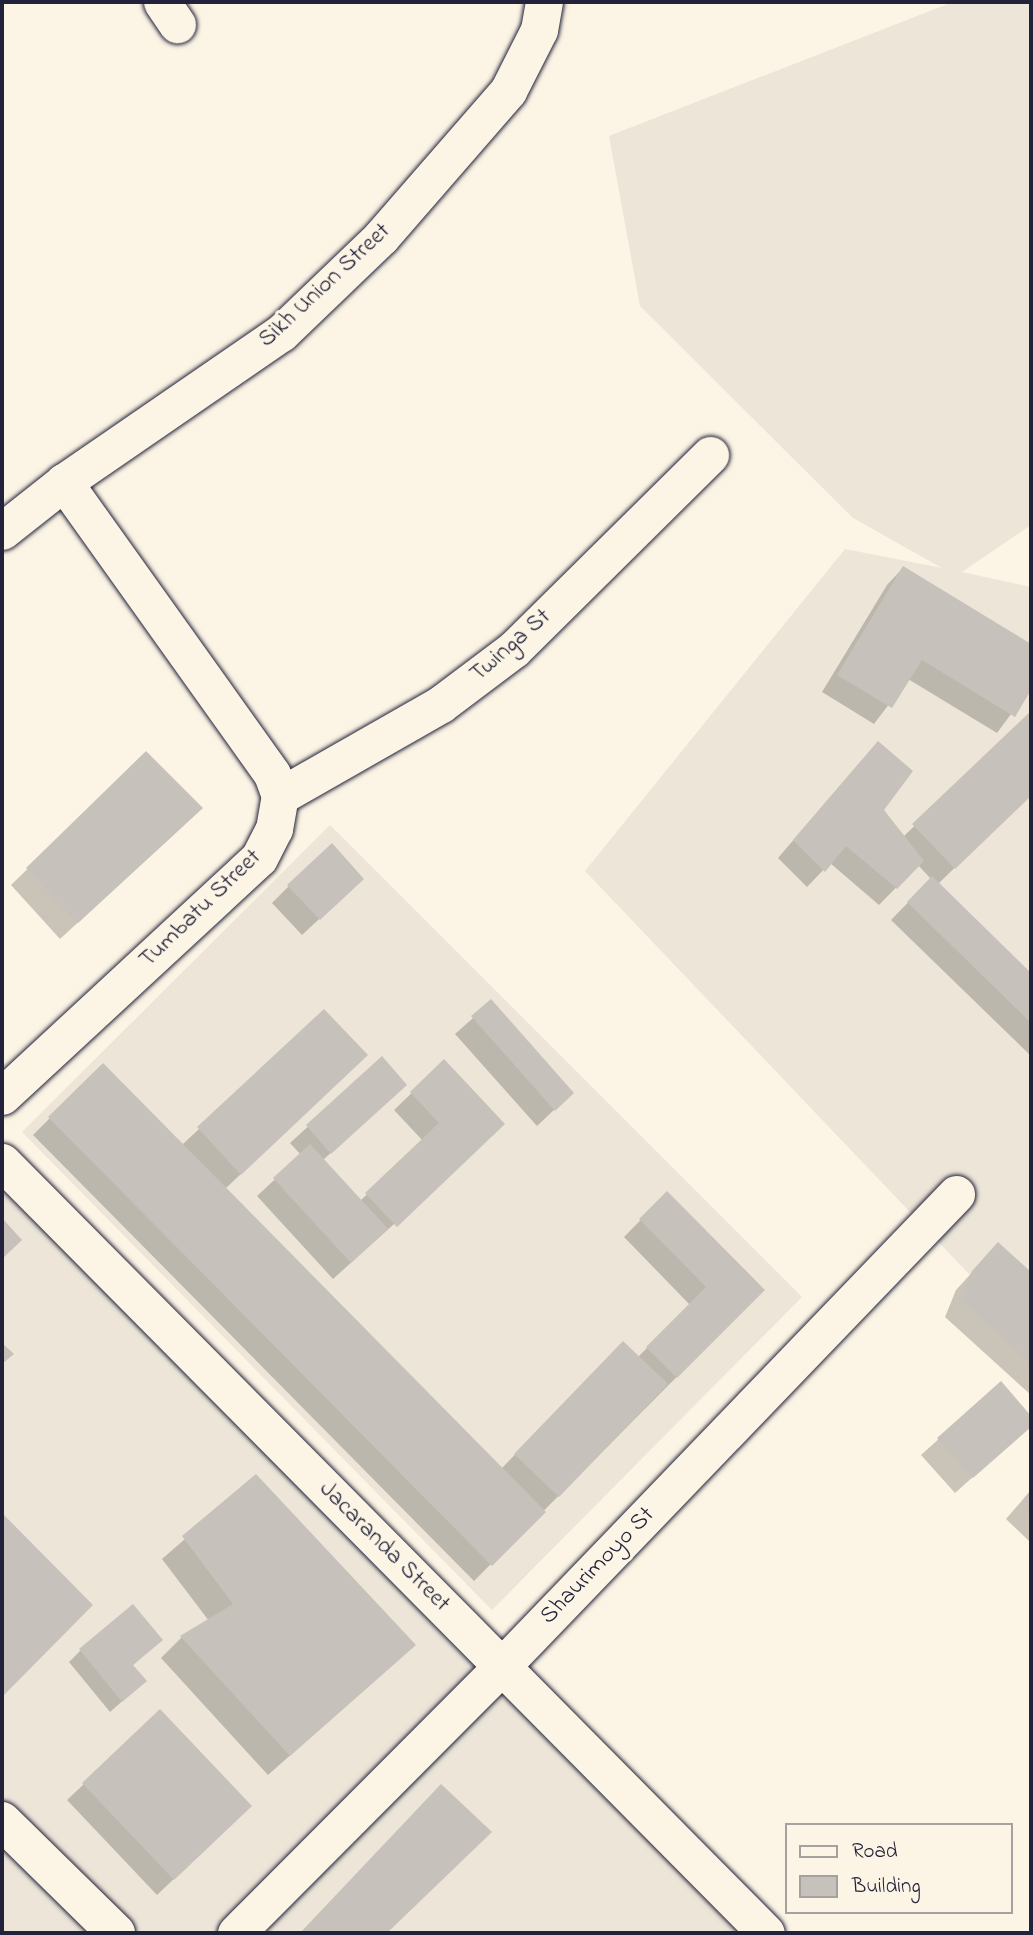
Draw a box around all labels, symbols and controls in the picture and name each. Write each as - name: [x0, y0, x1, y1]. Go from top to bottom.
- street label: Sikh Union Street: [253, 218, 397, 354]
- street label: Twinga St: [465, 603, 557, 689]
- street label: Tumbatu Street: [134, 844, 268, 974]
- street label: Jacaranda Street: [312, 1475, 456, 1619]
- street label: Shaurimoyo St: [535, 1501, 661, 1631]
- legend: [785, 1823, 1012, 1914]
- text: Road: [852, 1837, 898, 1867]
- text: Building: [852, 1872, 921, 1902]

